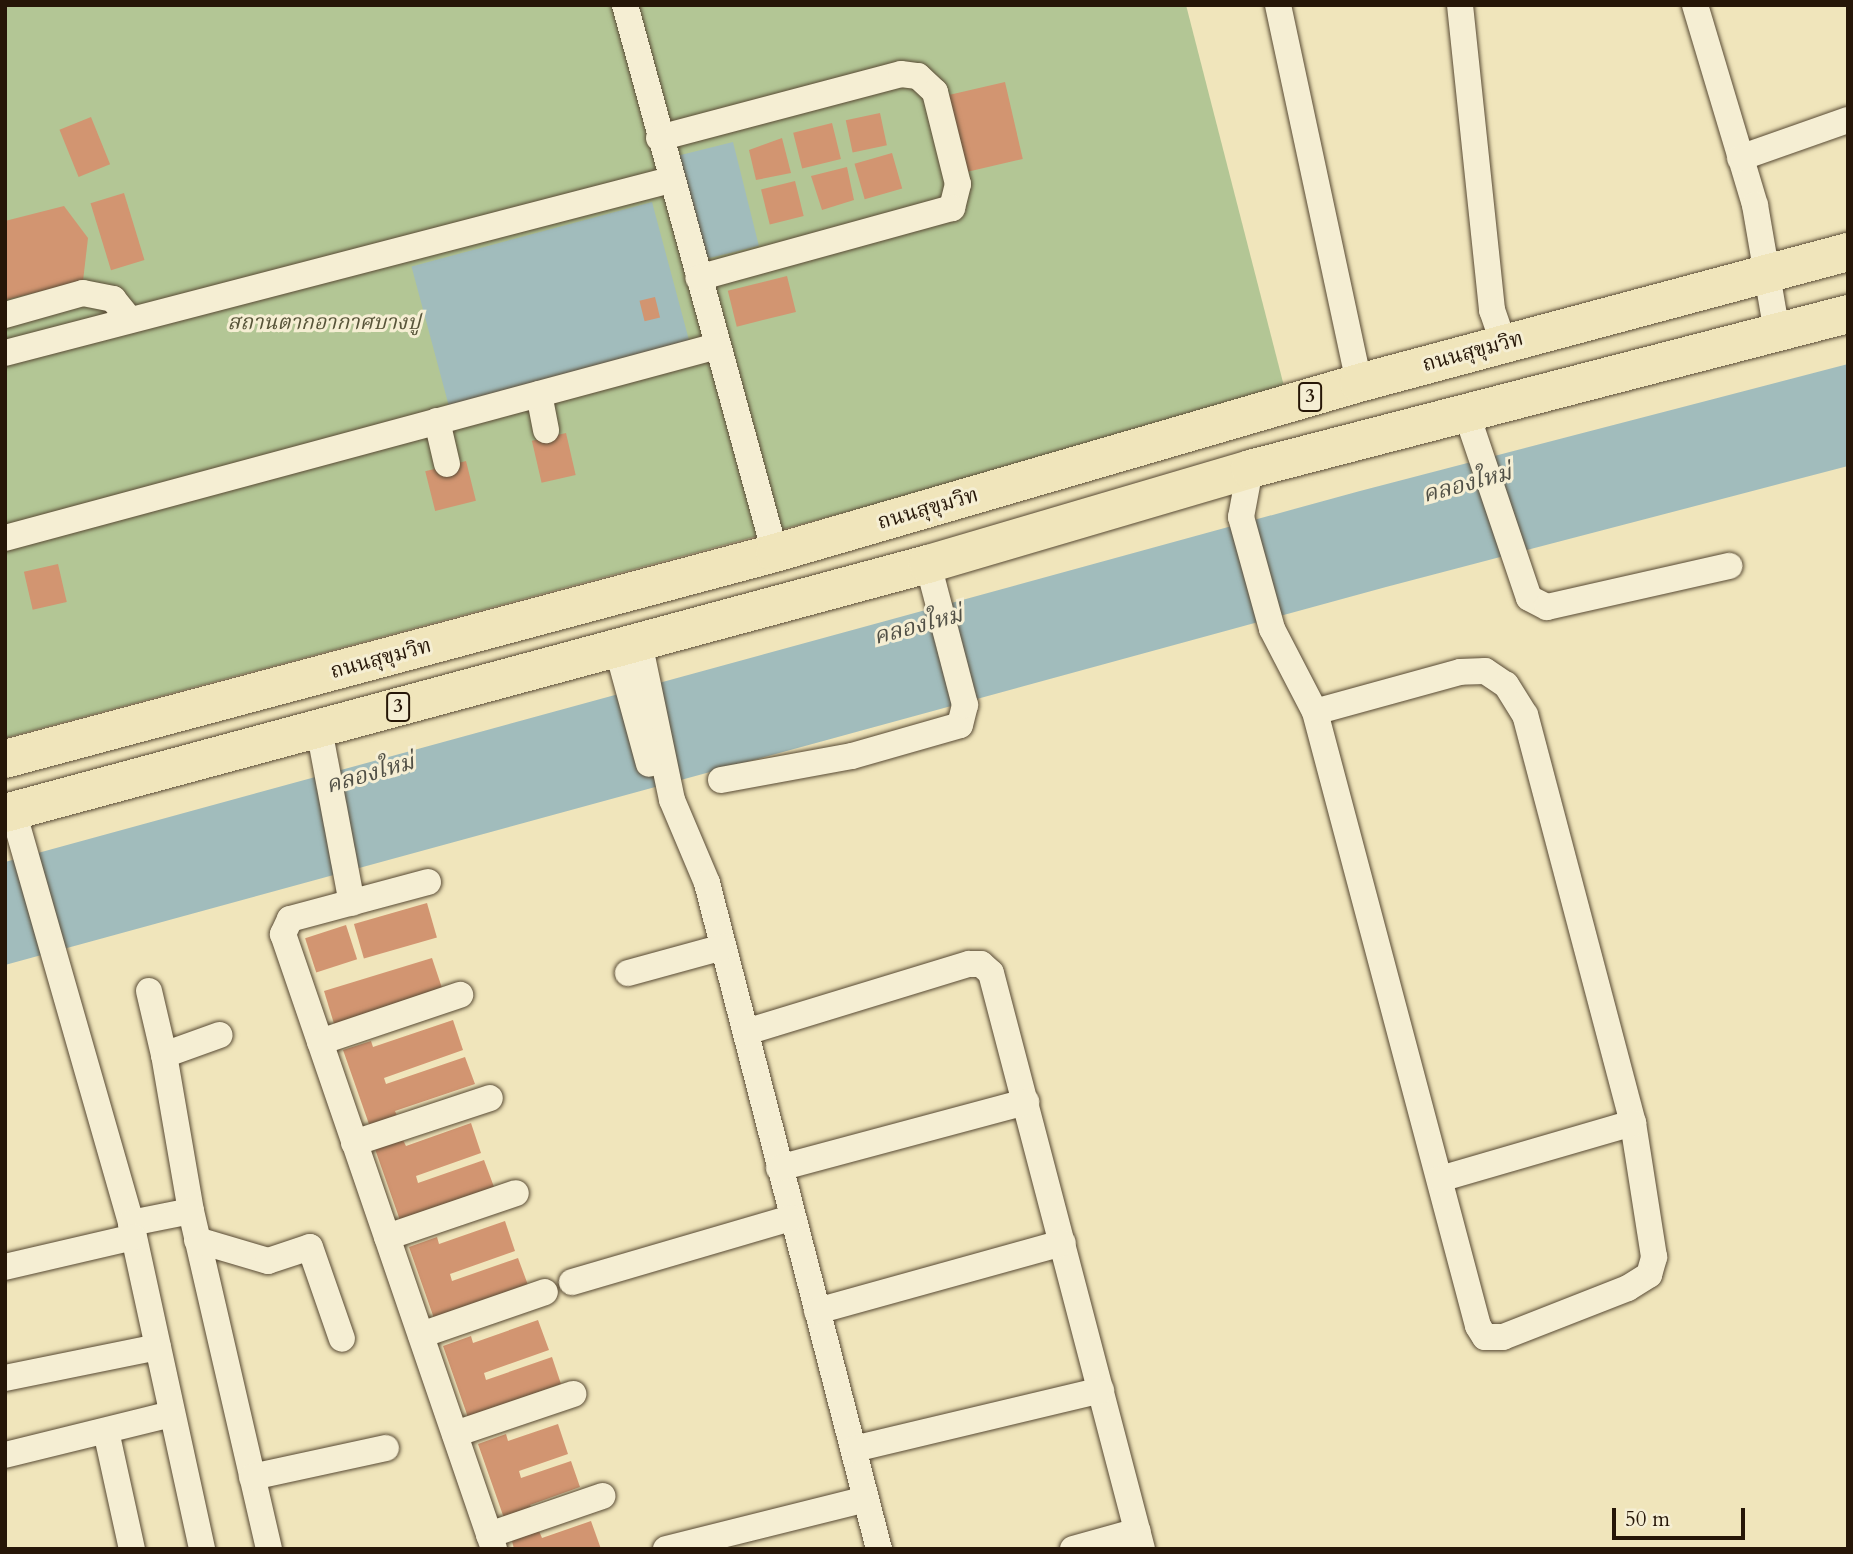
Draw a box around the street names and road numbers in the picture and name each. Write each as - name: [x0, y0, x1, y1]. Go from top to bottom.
- street label: ถนนสุขุมวิท: [1420, 326, 1526, 378]
- road number: 3: [1298, 382, 1322, 412]
- street label: ถนนสุขุมวิท: [875, 483, 981, 535]
- street label: ถนนสุขุมวิท: [328, 633, 434, 685]
- road number: 3: [386, 692, 410, 722]

